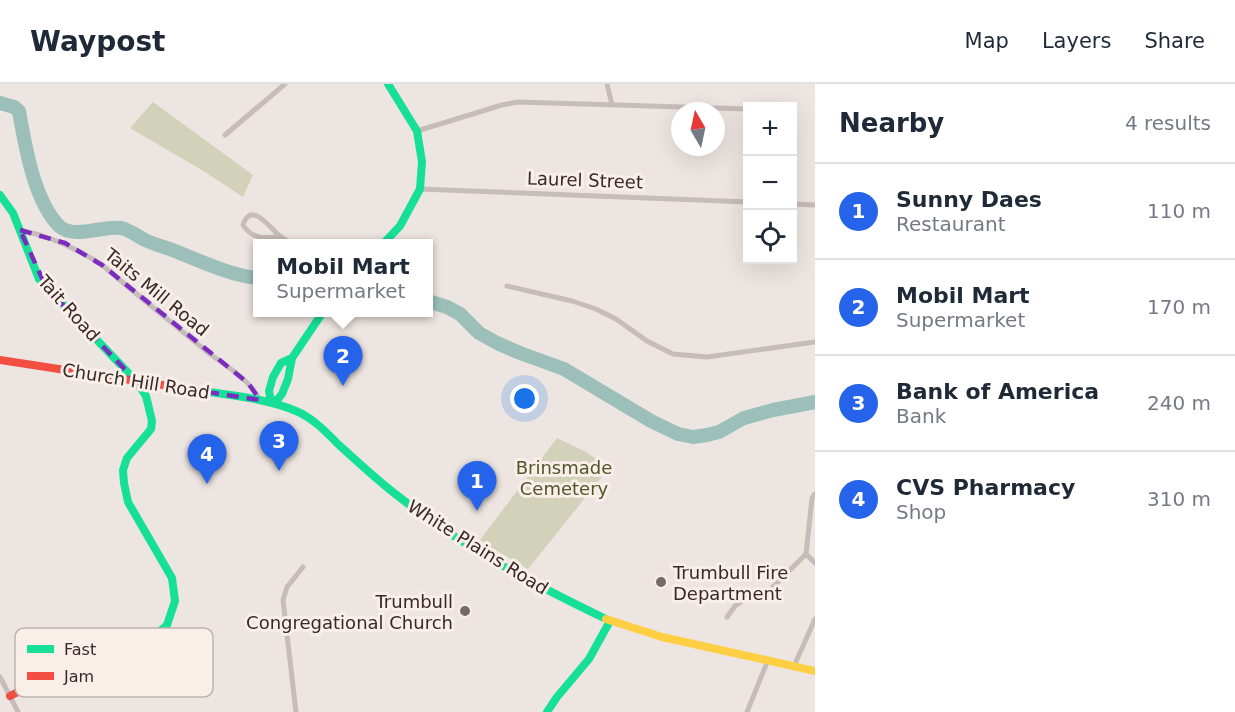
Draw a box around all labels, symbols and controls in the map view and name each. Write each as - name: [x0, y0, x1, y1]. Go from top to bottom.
- text: Waypost: [30, 25, 166, 58]
- text: Map: [965, 29, 1009, 53]
- text: Layers: [1042, 29, 1111, 53]
- text: Share: [1144, 29, 1205, 53]
- north arrow: [671, 102, 725, 156]
- map controls: [743, 102, 797, 264]
- button: +: [743, 102, 797, 156]
- text: Nearby: [839, 108, 944, 138]
- text: 4 results: [1125, 111, 1211, 135]
- button: −: [743, 156, 797, 210]
- street label: Laurel Street: [527, 167, 643, 193]
- text: Sunny Daes: [896, 187, 1042, 212]
- text: 1: [852, 199, 865, 223]
- text: 110 m: [1147, 199, 1211, 223]
- button: locate: [743, 210, 797, 264]
- text: Restaurant: [896, 212, 1006, 236]
- popup: [253, 239, 433, 317]
- street label: Taits Mill Road: [100, 243, 213, 340]
- text: Mobil Mart: [276, 254, 410, 279]
- street label: Tait Road: [33, 270, 104, 345]
- text: Supermarket: [276, 279, 405, 303]
- text: Mobil Mart: [896, 283, 1030, 308]
- text: 2: [852, 295, 865, 319]
- text: 170 m: [1147, 295, 1211, 319]
- text: Supermarket: [896, 308, 1025, 332]
- pin: 2: [324, 336, 362, 386]
- street label: Church Hill Road: [61, 359, 211, 403]
- text: Bank of America: [896, 379, 1099, 404]
- your location: [510, 384, 539, 413]
- text: 3: [852, 391, 865, 415]
- text: 240 m: [1147, 391, 1211, 415]
- text: Bank: [896, 404, 946, 428]
- pin: 3: [260, 422, 298, 471]
- pin: 4: [188, 434, 226, 484]
- park label: Brinsmade Cemetery: [516, 457, 612, 499]
- pin: 1: [458, 462, 496, 511]
- text: CVS Pharmacy: [896, 475, 1075, 500]
- text: 4: [852, 487, 865, 511]
- text: 310 m: [1147, 487, 1211, 511]
- street label: White Plains Road: [404, 495, 552, 599]
- text: Shop: [896, 500, 946, 524]
- place label: Trumbull Fire Department: [672, 562, 788, 604]
- marker: Trumbull Fire Department: [654, 575, 668, 589]
- place label: Trumbull Congregational Church: [246, 591, 453, 633]
- marker: Trumbull Congregational Church: [458, 604, 472, 618]
- legend: [15, 628, 213, 697]
- text: Fast: [64, 640, 96, 659]
- text: Jam: [63, 667, 94, 686]

